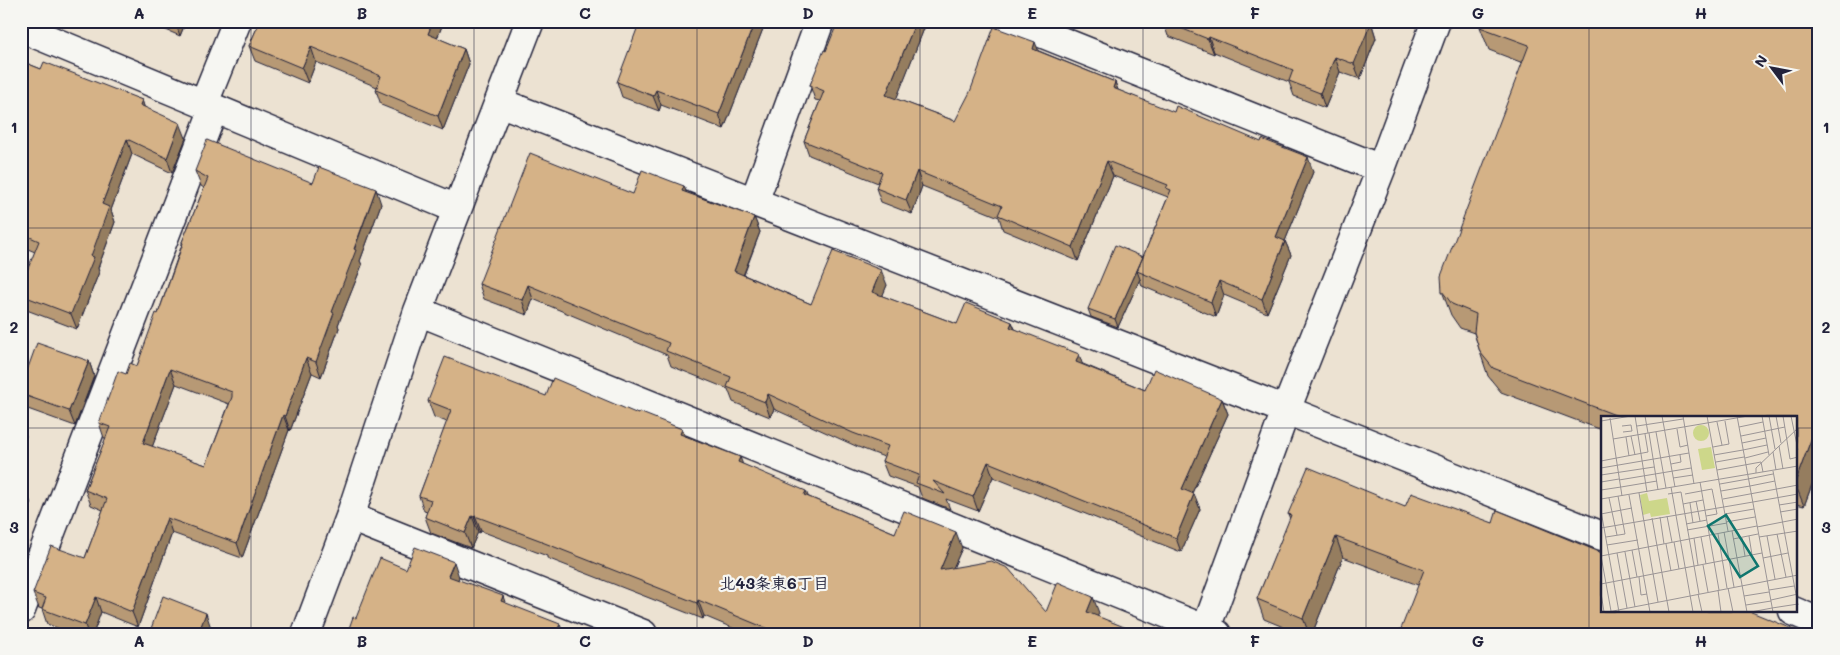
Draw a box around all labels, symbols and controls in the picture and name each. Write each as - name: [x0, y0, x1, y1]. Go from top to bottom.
- text: A: [133, 2, 145, 23]
- text: B: [357, 2, 367, 23]
- text: C: [579, 2, 591, 23]
- text: D: [802, 2, 814, 23]
- text: E: [1027, 2, 1037, 23]
- text: F: [1250, 2, 1260, 23]
- text: G: [1472, 2, 1484, 23]
- text: H: [1695, 2, 1707, 23]
- north arrow: [1748, 42, 1798, 92]
- text: N: [1750, 51, 1771, 70]
- text: 1: [10, 116, 18, 137]
- text: 1: [1822, 116, 1830, 137]
- text: 2: [10, 316, 19, 337]
- text: 2: [1822, 316, 1831, 337]
- inset map: [1601, 416, 1798, 612]
- text: 3: [9, 516, 19, 537]
- text: 3: [1821, 516, 1831, 537]
- district label: 北43条東6丁目: [719, 572, 829, 593]
- text: A: [133, 630, 145, 651]
- text: B: [357, 630, 367, 651]
- text: C: [579, 630, 591, 651]
- text: D: [802, 630, 814, 651]
- text: E: [1027, 630, 1037, 651]
- text: F: [1250, 630, 1260, 651]
- text: G: [1472, 630, 1484, 651]
- text: H: [1695, 630, 1707, 651]

